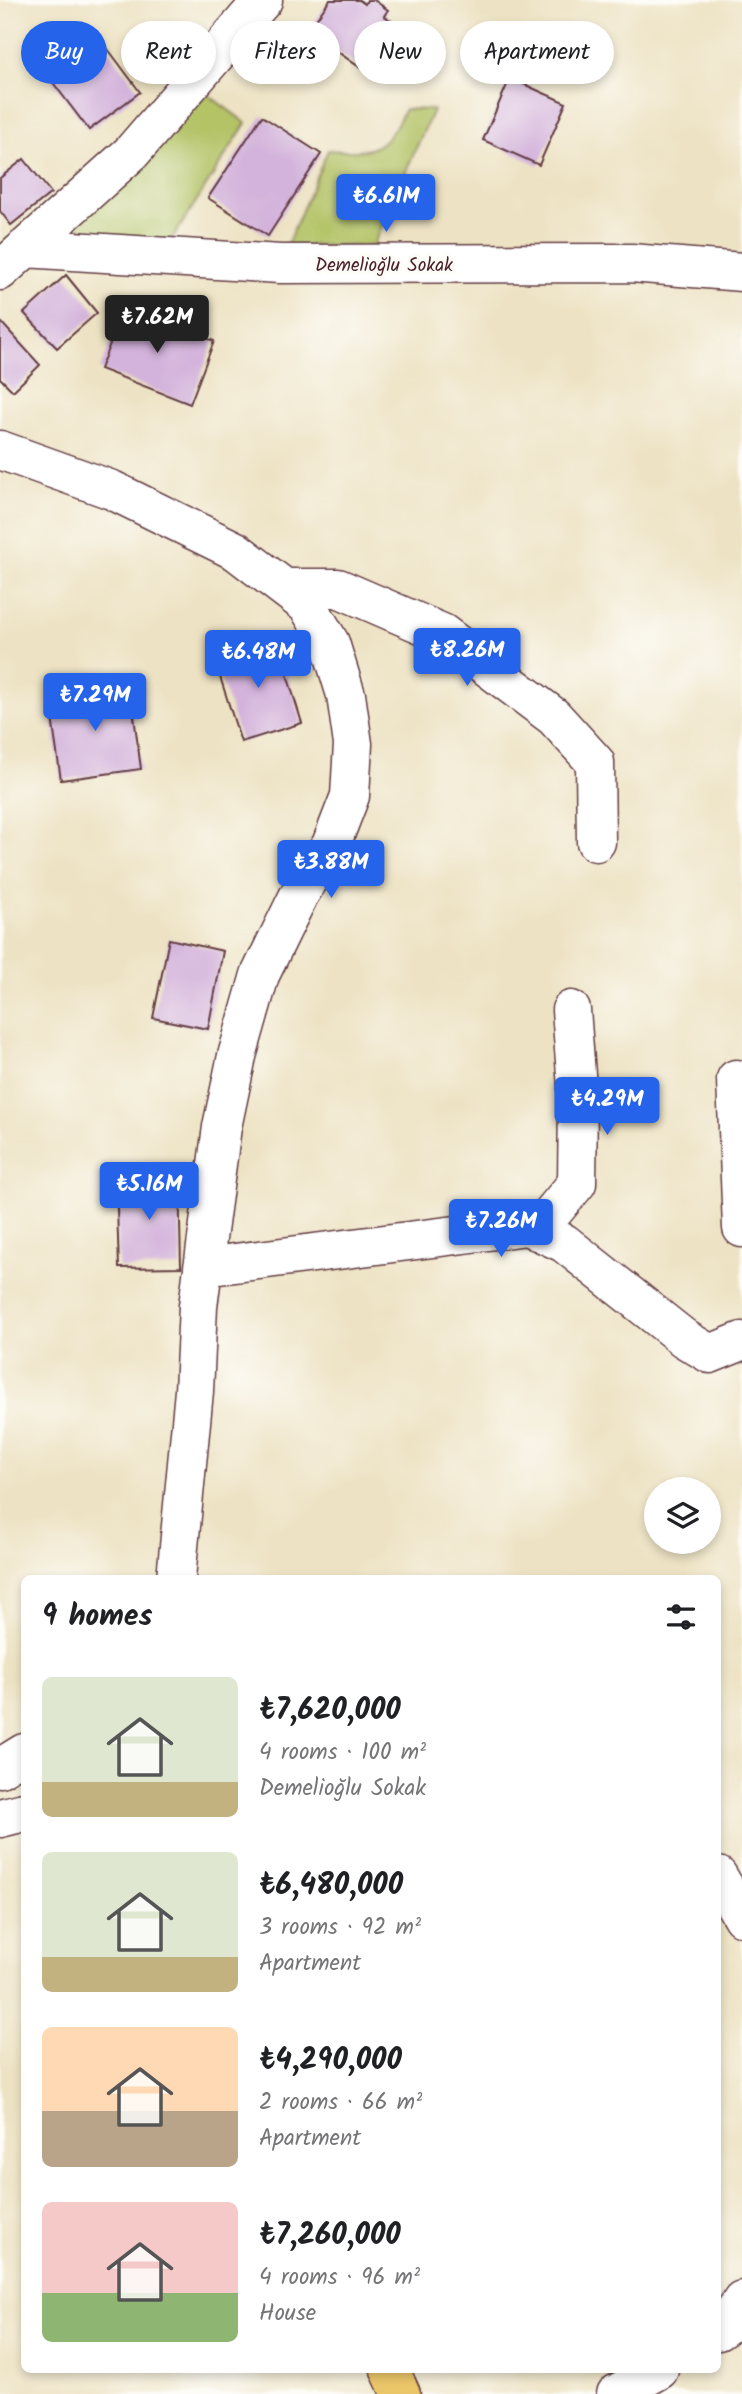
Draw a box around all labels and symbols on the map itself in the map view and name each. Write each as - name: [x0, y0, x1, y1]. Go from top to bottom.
- pin: ₺6.61M: [329, 174, 443, 234]
- street label: Demelioğlu Sokak: [315, 251, 453, 281]
- pin: ₺7.62M: [100, 296, 214, 355]
- pin: ₺8.26M: [410, 628, 524, 688]
- pin: ₺6.48M: [201, 630, 315, 690]
- pin: ₺7.29M: [38, 674, 152, 733]
- pin: ₺3.88M: [274, 841, 388, 900]
- pin: ₺4.29M: [550, 1078, 664, 1137]
- pin: ₺5.16M: [92, 1162, 206, 1222]
- pin: ₺7.26M: [444, 1200, 558, 1259]

